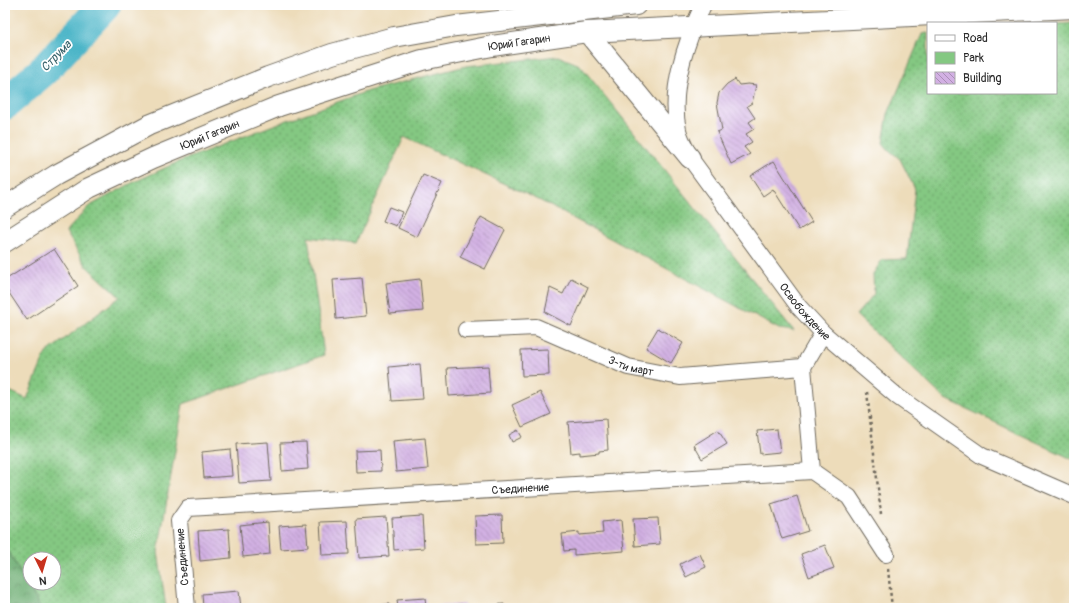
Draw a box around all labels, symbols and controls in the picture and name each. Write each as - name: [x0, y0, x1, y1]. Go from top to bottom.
- legend: [927, 22, 1057, 94]
- text: Road: [963, 31, 988, 46]
- street label: Юрий Гагарин: [488, 32, 551, 53]
- water label: Струма: [38, 37, 76, 75]
- text: Park: [963, 51, 984, 66]
- text: Building: [963, 71, 1002, 86]
- street label: Юрий Гагарин: [179, 117, 241, 153]
- street label: Освобождение: [777, 281, 833, 344]
- street label: 3-ти март: [606, 353, 655, 379]
- street label: Съединение: [491, 481, 550, 497]
- street label: Съединение: [173, 527, 191, 586]
- north arrow: [22, 551, 62, 591]
- text: N: [38, 574, 47, 587]

